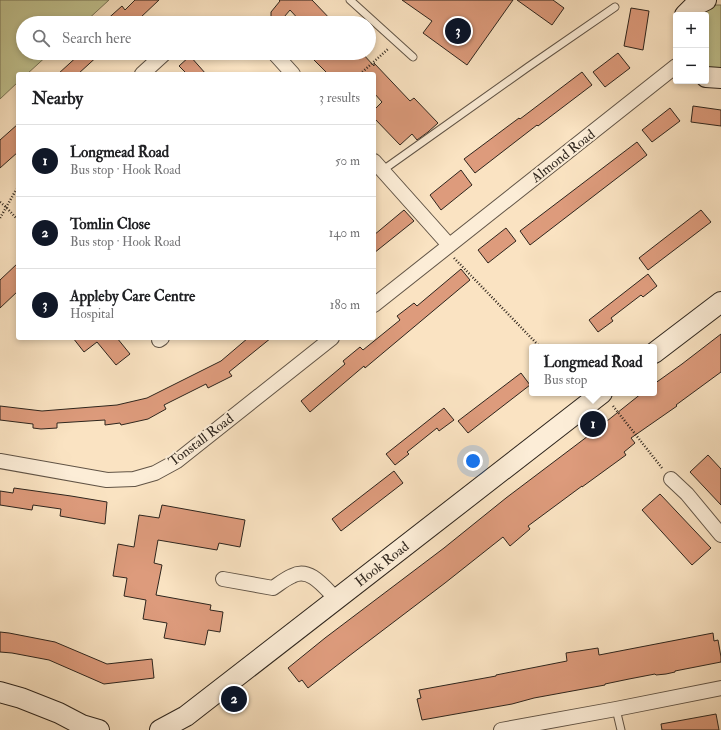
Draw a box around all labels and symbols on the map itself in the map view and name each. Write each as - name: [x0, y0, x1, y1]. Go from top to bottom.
- pin: 3: [445, 16, 471, 46]
- street label: Almond Road: [527, 126, 598, 187]
- pin: 1: [580, 409, 606, 439]
- street label: Tonstall Road: [165, 410, 237, 470]
- your location: [463, 451, 483, 471]
- street label: Hook Road: [352, 538, 412, 590]
- pin: 2: [221, 684, 247, 714]

